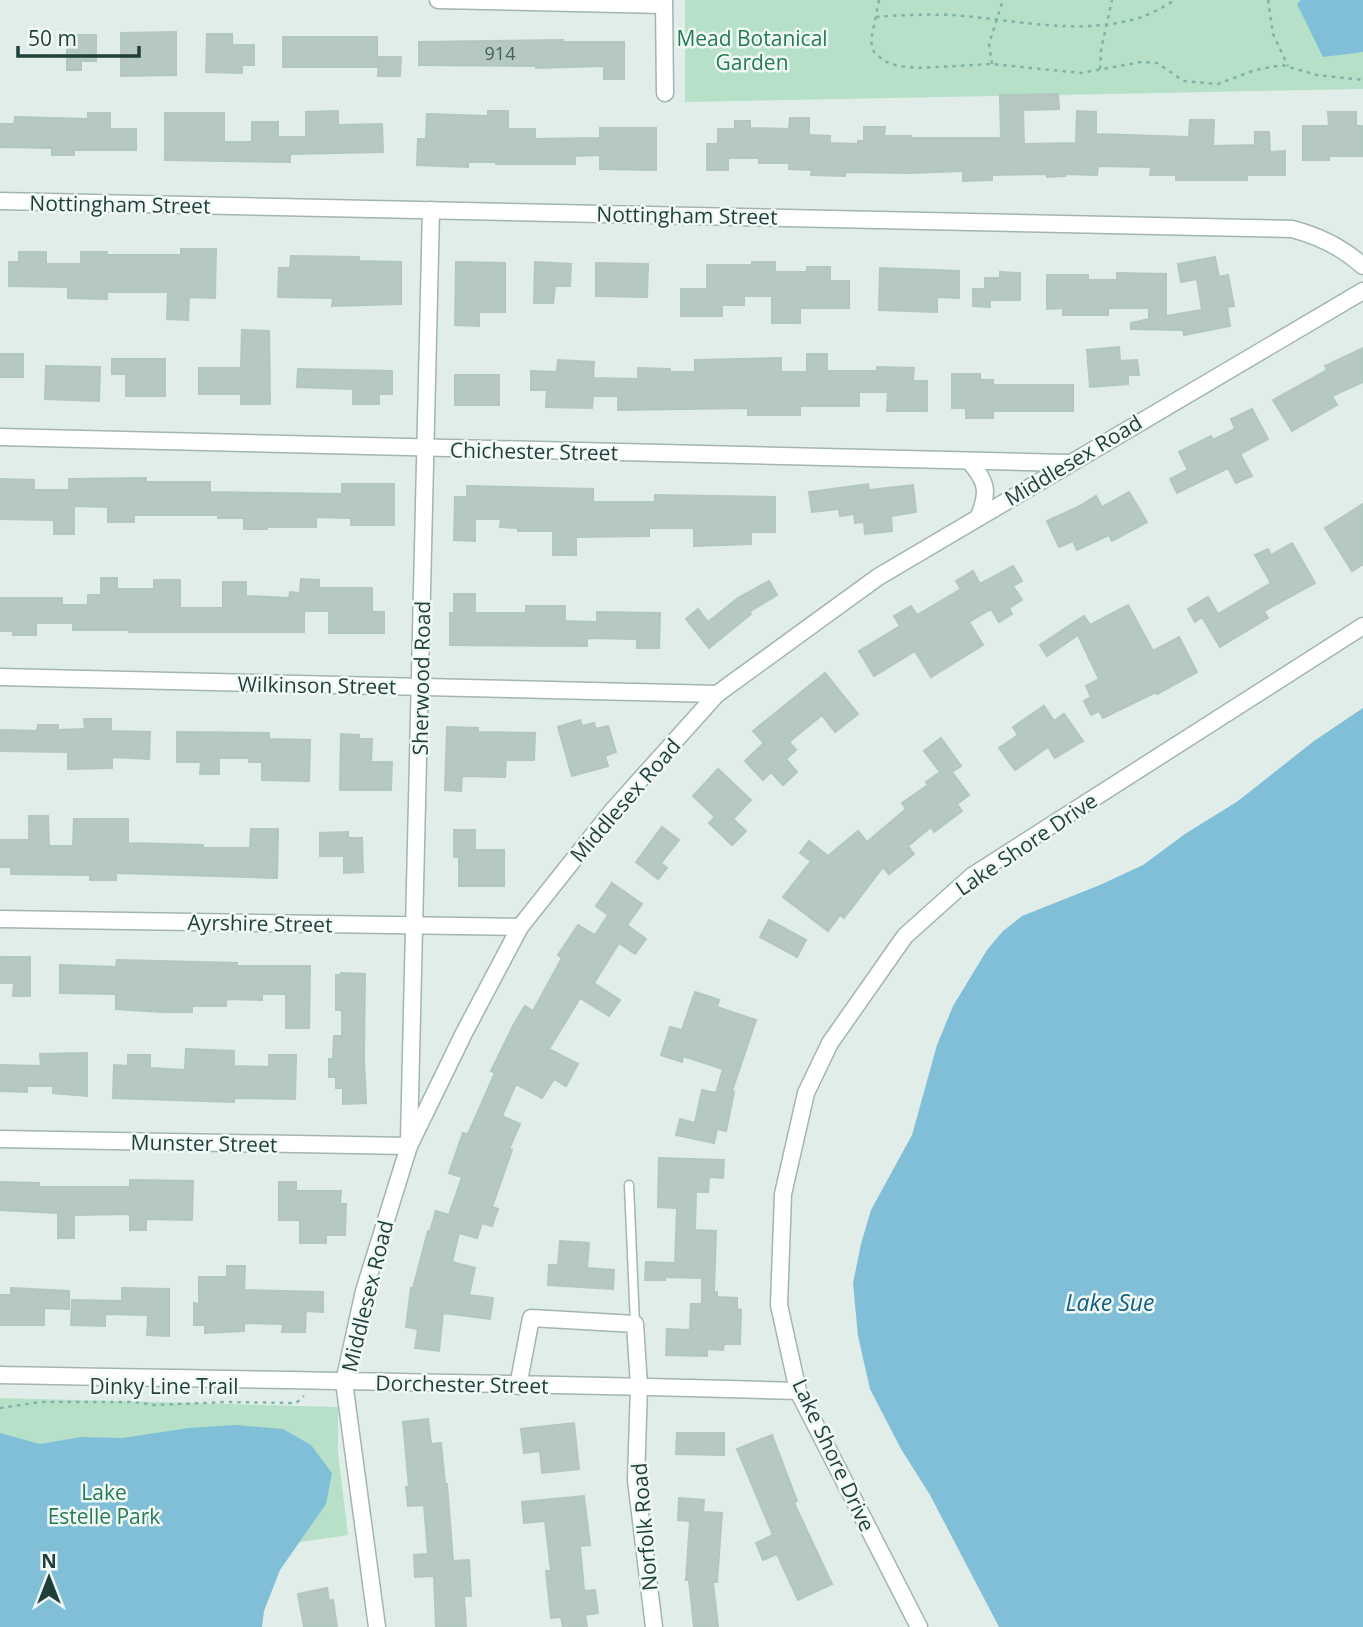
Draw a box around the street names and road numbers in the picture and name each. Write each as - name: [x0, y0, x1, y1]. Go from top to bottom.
- street label: Nottingham Street: [29, 188, 211, 220]
- street label: Nottingham Street: [596, 199, 778, 231]
- street label: Middlesex Road: [999, 408, 1147, 512]
- street label: Chichester Street: [450, 436, 618, 466]
- street label: Sherwood Road: [406, 600, 436, 756]
- street label: Wilkinson Street: [237, 670, 397, 700]
- street label: Middlesex Road: [563, 732, 687, 868]
- street label: Lake Shore Drive: [950, 786, 1102, 902]
- street label: Ayrshire Street: [187, 908, 333, 938]
- street label: Munster Street: [130, 1128, 278, 1158]
- street label: Middlesex Road: [335, 1217, 399, 1375]
- street label: Dorchester Street: [375, 1368, 549, 1400]
- street label: Dinky Line Trail: [89, 1372, 239, 1400]
- street label: Lake Shore Drive: [786, 1374, 882, 1536]
- street label: Norfolk Road: [624, 1462, 664, 1592]

